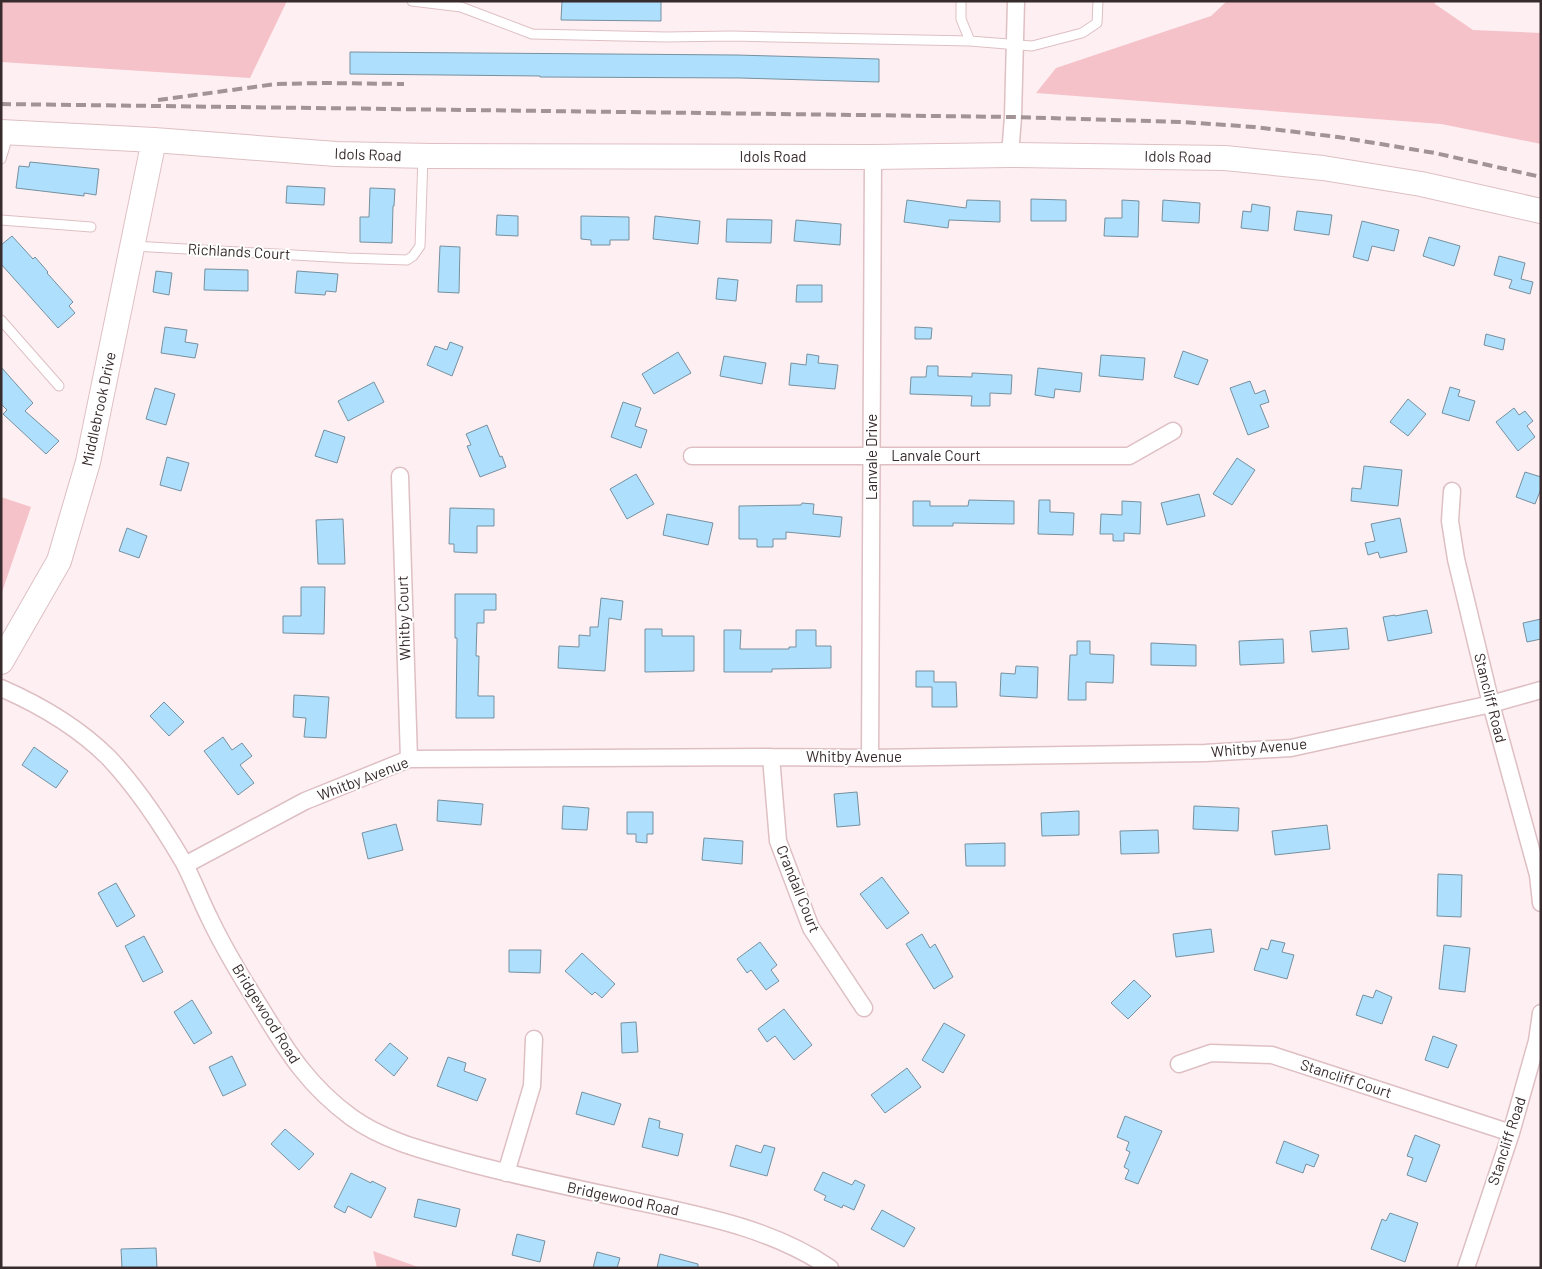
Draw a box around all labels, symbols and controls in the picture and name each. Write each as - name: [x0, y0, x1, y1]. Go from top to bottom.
- street label: Idols Road: [334, 144, 402, 164]
- street label: Idols Road: [1144, 146, 1212, 166]
- street label: Idols Road: [739, 147, 807, 165]
- street label: Richlands Court: [187, 239, 291, 263]
- street label: Middlebrook Drive: [77, 350, 119, 468]
- street label: Lanvale Drive: [862, 414, 880, 500]
- street label: Lanvale Court: [891, 446, 981, 464]
- street label: Whitby Court: [393, 575, 413, 661]
- street label: Stancliff Road: [1471, 651, 1511, 744]
- street label: Whitby Avenue: [1210, 734, 1308, 760]
- street label: Whitby Avenue: [806, 747, 902, 765]
- street label: Whitby Avenue: [315, 752, 411, 804]
- street label: Crandall Court: [773, 842, 825, 935]
- street label: Bridgewood Road: [229, 960, 305, 1067]
- street label: Stancliff Court: [1298, 1055, 1394, 1101]
- street label: Stancliff Road: [1483, 1094, 1529, 1187]
- street label: Bridgewood Road: [566, 1177, 681, 1219]

